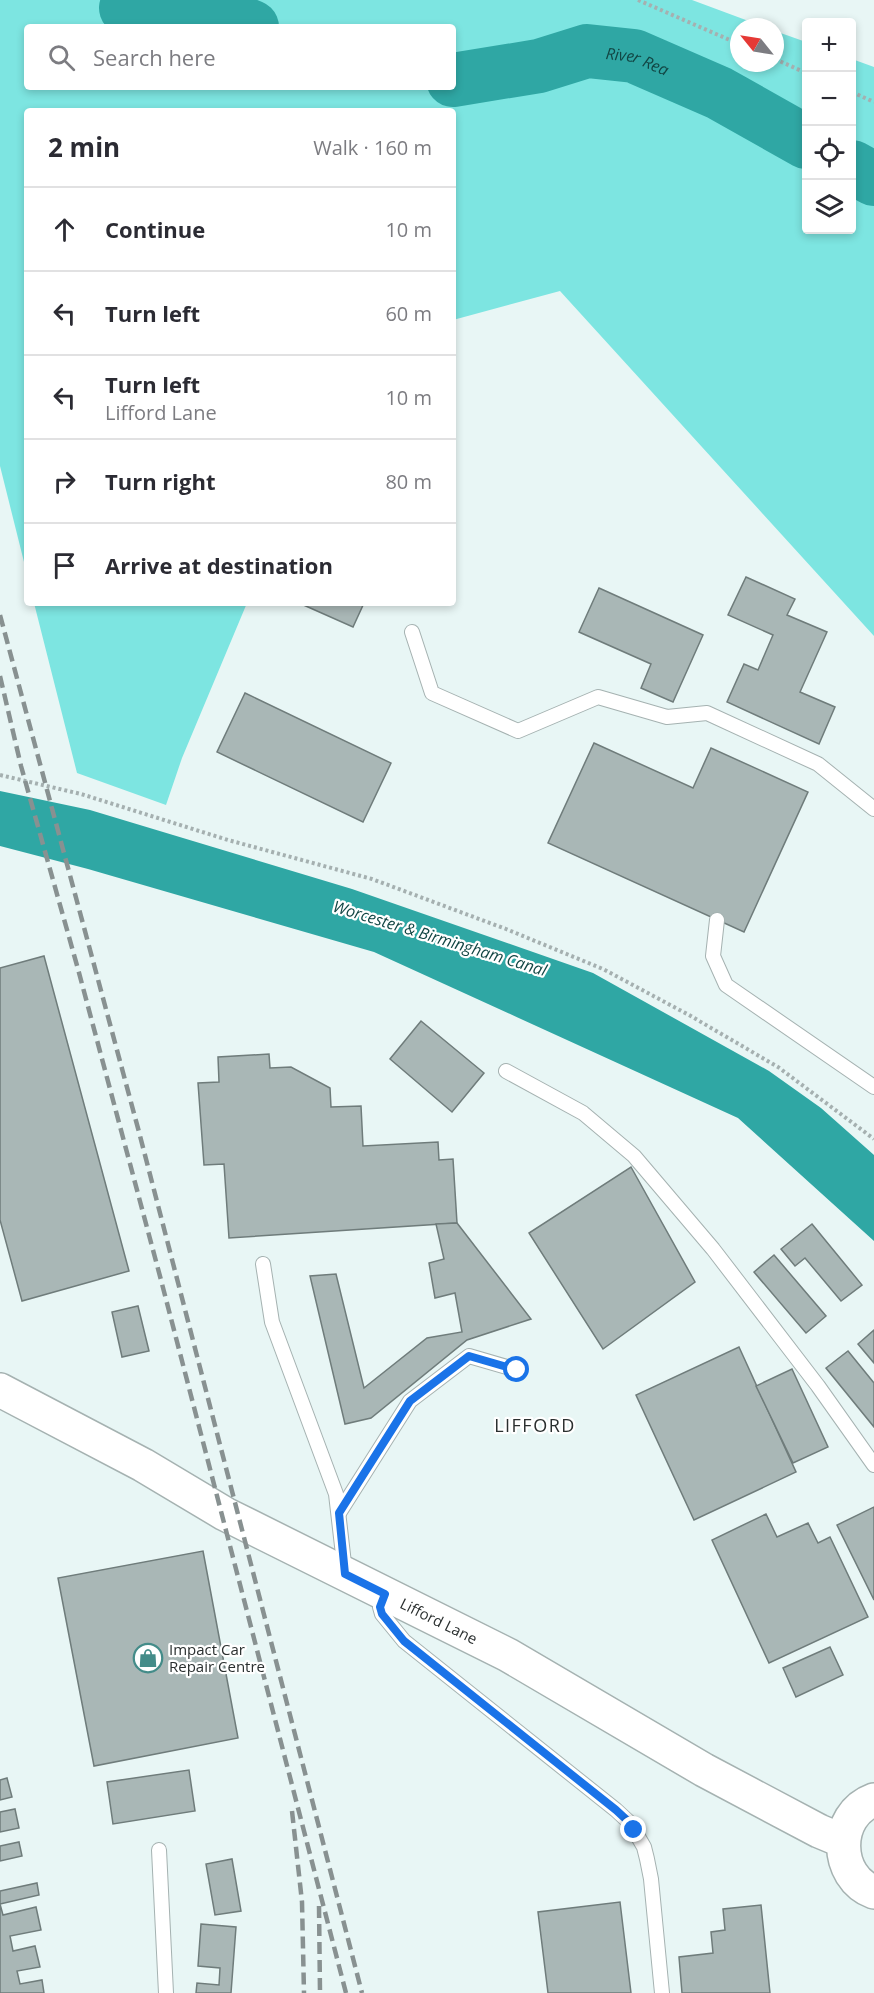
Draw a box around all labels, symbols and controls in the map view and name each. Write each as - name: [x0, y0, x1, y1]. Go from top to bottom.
- north arrow: [730, 18, 784, 72]
- map controls: [802, 18, 856, 234]
- button: +: [802, 18, 856, 72]
- search box: [24, 24, 456, 90]
- icon: search: [45, 41, 78, 74]
- text: Search here: [93, 42, 216, 72]
- water label: River Rea: [605, 42, 672, 81]
- button: −: [802, 72, 856, 126]
- button: locate: [802, 126, 856, 180]
- text: 2 min: [48, 129, 120, 165]
- text: Walk · 160 m: [313, 134, 432, 161]
- button: layers: [802, 180, 856, 234]
- icon: ahead: [48, 213, 81, 246]
- text: Continue: [105, 214, 205, 244]
- text: 10 m: [385, 216, 432, 243]
- icon: left: [48, 297, 81, 330]
- text: Turn left: [105, 298, 200, 328]
- text: 60 m: [385, 300, 432, 327]
- text: Turn left: [105, 369, 200, 399]
- icon: left: [48, 381, 81, 414]
- text: 10 m: [385, 384, 432, 411]
- text: Lifford Lane: [105, 399, 217, 426]
- icon: right: [48, 465, 81, 498]
- text: Turn right: [105, 466, 216, 496]
- text: 80 m: [385, 468, 432, 495]
- icon: arrive: [48, 549, 81, 582]
- text: Arrive at destination: [105, 550, 333, 580]
- water label: Worcester & Birmingham Canal: [330, 895, 550, 981]
- route start: [503, 1356, 529, 1382]
- district label: LIFFORD: [494, 1413, 576, 1437]
- street label: Lifford Lane: [397, 1593, 481, 1648]
- place label: Impact Car Repair Centre: [169, 1639, 265, 1676]
- shop icon: Impact Car Repair Centre: [132, 1642, 164, 1674]
- route end: [620, 1816, 646, 1842]

